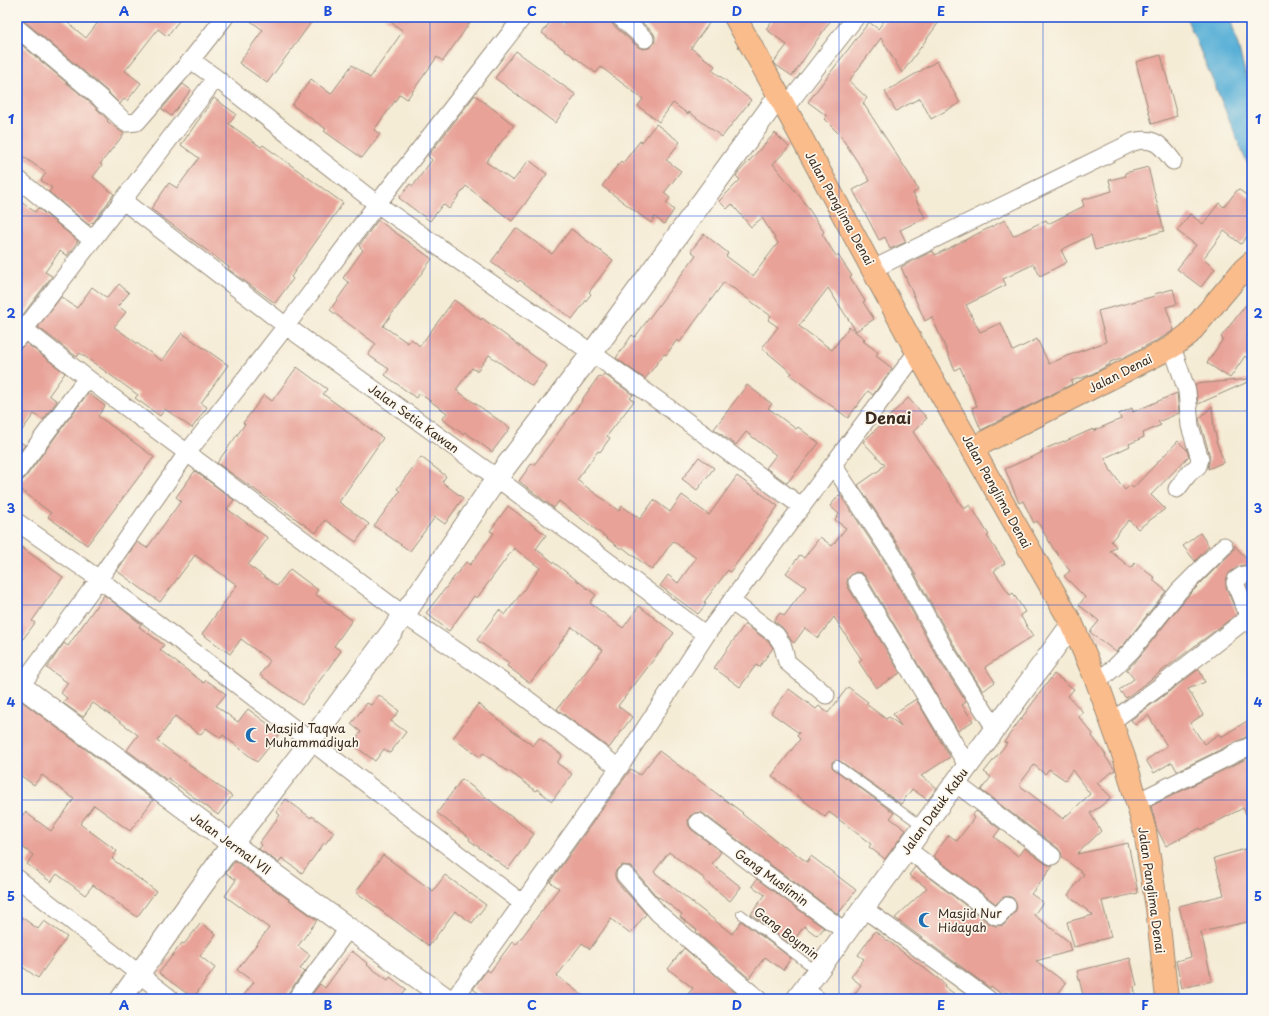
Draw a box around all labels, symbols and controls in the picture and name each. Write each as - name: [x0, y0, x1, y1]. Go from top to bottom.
- text: A: [119, 1, 129, 20]
- text: B: [324, 1, 333, 20]
- text: C: [527, 1, 537, 20]
- text: D: [732, 1, 742, 20]
- text: E: [937, 1, 945, 20]
- text: F: [1141, 1, 1149, 20]
- text: 1: [8, 109, 14, 128]
- text: 1: [1255, 109, 1261, 128]
- street label: Jalan Panglima Denai: [801, 148, 879, 268]
- text: 2: [6, 303, 16, 322]
- text: 2: [1253, 303, 1263, 322]
- street label: Jalan Denai: [1085, 349, 1155, 397]
- street label: Jalan Setia Kawan: [365, 379, 463, 457]
- district label: Denai: [865, 405, 912, 429]
- street label: Jalan Panglima Denai: [958, 431, 1036, 551]
- text: 3: [7, 498, 16, 517]
- text: 3: [1254, 498, 1263, 517]
- text: 4: [7, 692, 16, 711]
- text: 4: [1254, 692, 1263, 711]
- place label: Masjid Taqwa Muhammadiyah: [265, 719, 359, 751]
- mosque icon: Masjid Taqwa Muhammadiyah: [244, 726, 262, 744]
- street label: Jalan Datuk Kabu: [896, 764, 972, 858]
- street label: Jalan Jermal VII: [187, 808, 275, 878]
- street label: Jalan Panglima Denai: [1134, 825, 1170, 955]
- street label: Gang Muslimin: [731, 844, 813, 910]
- text: 5: [7, 886, 15, 905]
- text: 5: [1254, 886, 1262, 905]
- street label: Gang Boymin: [750, 902, 824, 964]
- place label: Masjid Nur Hidayah: [938, 904, 1002, 936]
- mosque icon: Masjid Nur Hidayah: [917, 911, 935, 929]
- text: A: [119, 995, 129, 1014]
- text: B: [324, 995, 333, 1014]
- text: C: [527, 995, 537, 1014]
- text: D: [732, 995, 742, 1014]
- text: E: [937, 995, 945, 1014]
- text: F: [1141, 995, 1149, 1014]

